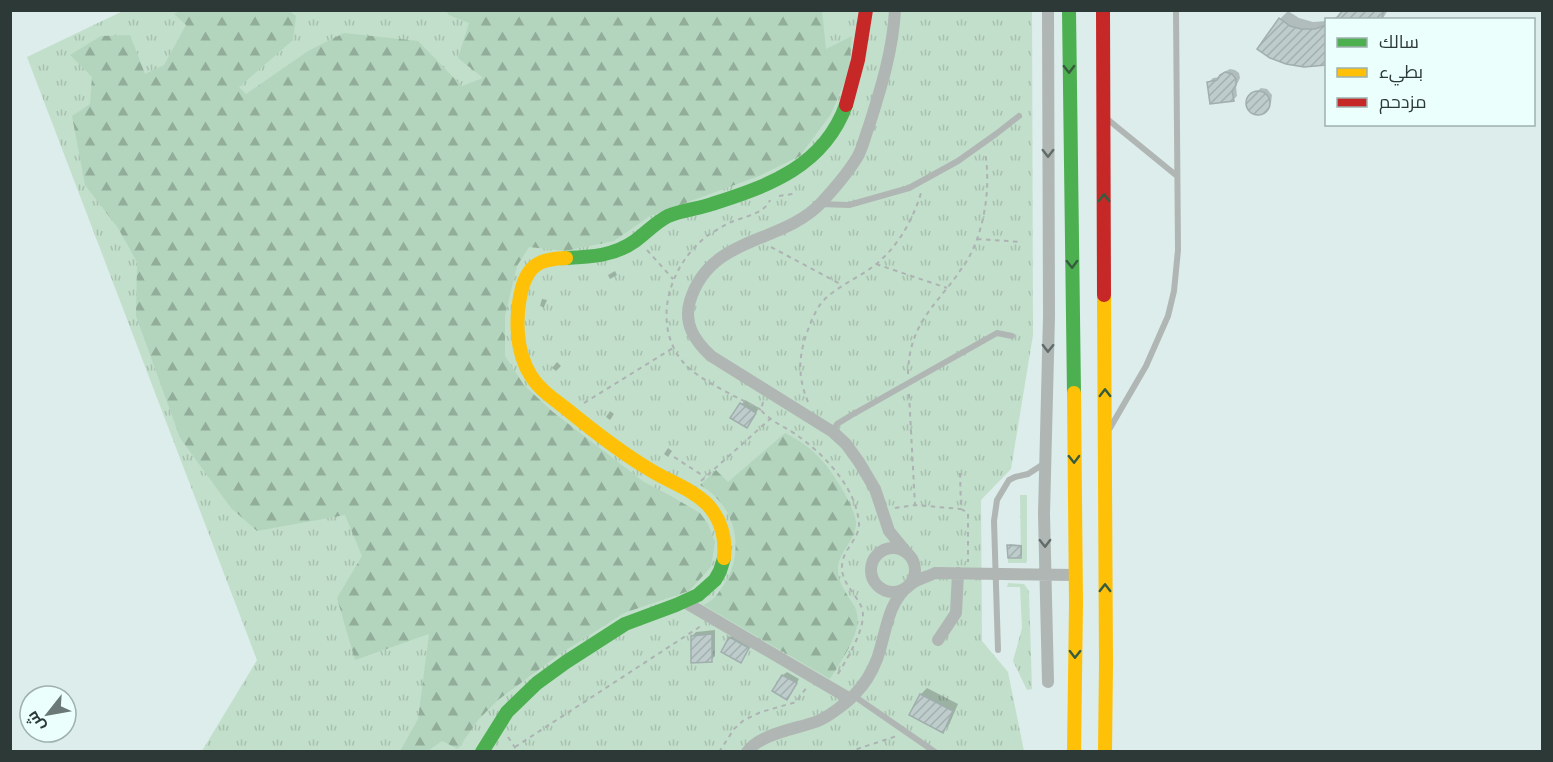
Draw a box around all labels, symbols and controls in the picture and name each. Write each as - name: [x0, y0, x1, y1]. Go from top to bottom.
- legend: [1325, 18, 1535, 126]
- text: سالك: [1379, 32, 1419, 55]
- text: بطيء: [1379, 62, 1423, 86]
- one-way arrow: [1063, 64, 1075, 73]
- text: مزدحم: [1379, 92, 1427, 115]
- one-way arrow: [1042, 148, 1054, 157]
- one-way arrow: [1098, 194, 1110, 203]
- one-way arrow: [1066, 259, 1078, 268]
- one-way arrow: [1042, 343, 1055, 352]
- one-way arrow: [1099, 389, 1111, 398]
- one-way arrow: [1068, 454, 1080, 463]
- one-way arrow: [1039, 538, 1051, 547]
- one-way arrow: [1099, 584, 1112, 593]
- one-way arrow: [1069, 649, 1081, 658]
- north arrow: [18, 684, 78, 744]
- text: ش: [23, 707, 51, 735]

